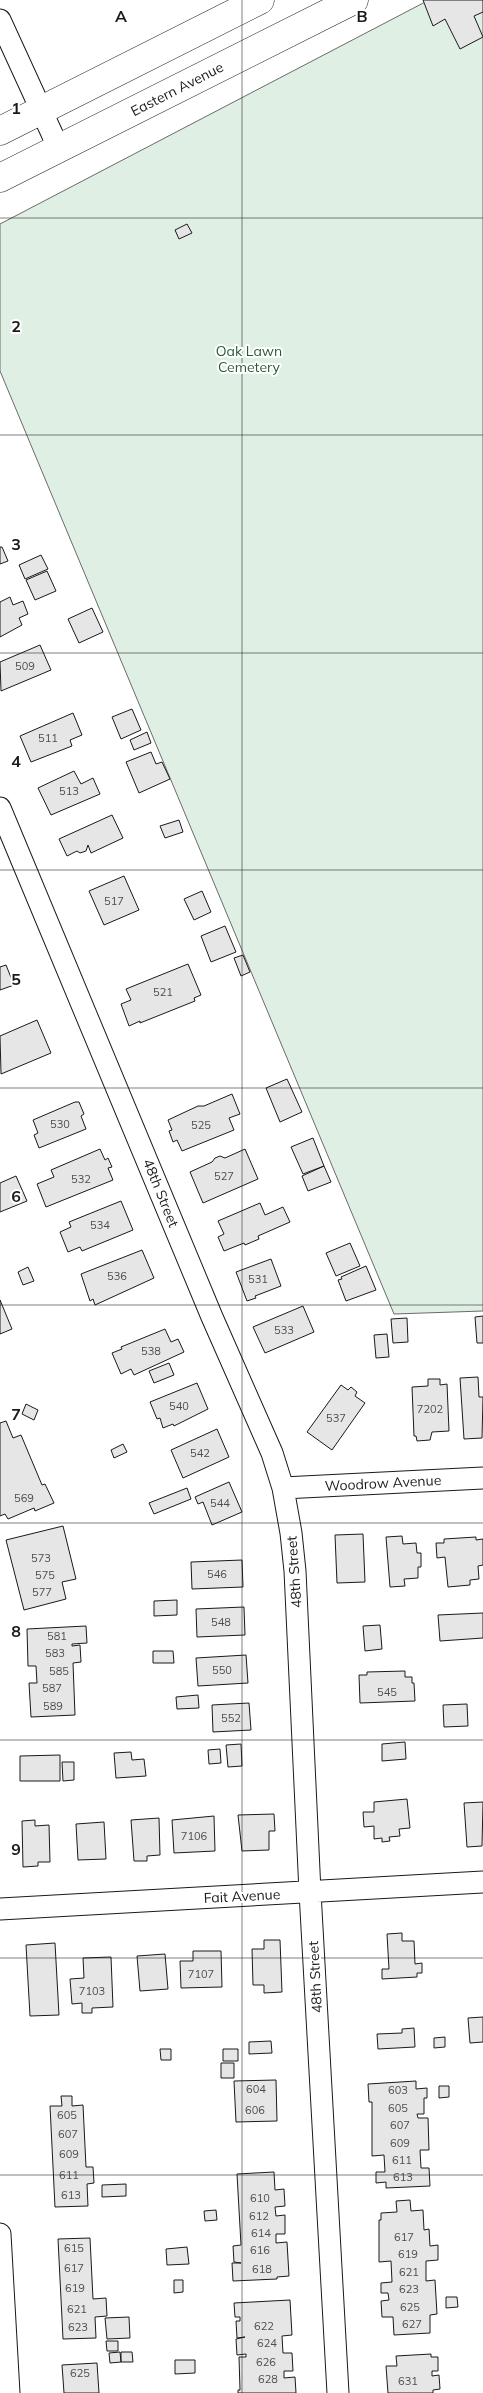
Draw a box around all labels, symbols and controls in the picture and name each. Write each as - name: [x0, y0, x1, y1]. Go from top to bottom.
- text: A: [115, 6, 127, 26]
- text: B: [356, 6, 368, 26]
- street label: Eastern Avenue: [128, 58, 226, 120]
- text: 1: [11, 98, 21, 118]
- text: 2: [11, 316, 21, 336]
- park label: Oak Lawn Cemetery: [216, 342, 282, 376]
- text: 3: [11, 534, 21, 554]
- house number: 509: [15, 659, 35, 673]
- house number: 511: [38, 731, 58, 745]
- text: 4: [11, 751, 21, 771]
- house number: 513: [59, 784, 79, 798]
- house number: 517: [104, 894, 124, 908]
- text: 5: [11, 969, 21, 989]
- house number: 521: [153, 985, 173, 999]
- house number: 530: [50, 1117, 70, 1131]
- house number: 525: [191, 1118, 211, 1132]
- street label: 48th Street: [139, 1156, 183, 1230]
- house number: 527: [214, 1169, 234, 1183]
- house number: 532: [71, 1172, 91, 1186]
- text: 6: [11, 1186, 21, 1206]
- house number: 534: [90, 1218, 110, 1232]
- house number: 536: [107, 1269, 127, 1283]
- house number: 531: [248, 1272, 268, 1286]
- house number: 533: [274, 1323, 294, 1337]
- house number: 538: [141, 1344, 161, 1358]
- house number: 540: [169, 1399, 189, 1413]
- house number: 7202: [417, 1402, 444, 1416]
- text: 7: [11, 1404, 21, 1424]
- house number: 537: [326, 1411, 346, 1425]
- house number: 542: [190, 1446, 210, 1460]
- street label: Woodrow Avenue: [324, 1471, 442, 1495]
- house number: 569: [14, 1491, 34, 1505]
- house number: 544: [210, 1496, 230, 1510]
- street label: 48th Street: [282, 1535, 305, 1609]
- house number: 573: [31, 1551, 51, 1565]
- house number: 546: [207, 1567, 227, 1581]
- house number: 575: [35, 1568, 55, 1582]
- house number: 577: [32, 1585, 52, 1599]
- house number: 548: [211, 1615, 231, 1629]
- text: 8: [11, 1621, 21, 1641]
- house number: 581: [47, 1629, 67, 1643]
- house number: 583: [45, 1646, 65, 1660]
- house number: 550: [212, 1663, 232, 1677]
- house number: 585: [49, 1664, 69, 1678]
- house number: 587: [42, 1681, 62, 1695]
- house number: 545: [377, 1685, 397, 1699]
- house number: 589: [43, 1699, 63, 1713]
- house number: 552: [221, 1711, 241, 1725]
- house number: 7106: [181, 1829, 208, 1843]
- text: 9: [11, 1839, 21, 1859]
- street label: Fait Avenue: [203, 1885, 281, 1907]
- street label: 48th Street: [304, 1940, 326, 2014]
- house number: 7107: [188, 1967, 214, 1981]
- house number: 7103: [79, 1984, 105, 1998]
- house number: 604: [246, 2082, 266, 2096]
- house number: 603: [388, 2083, 408, 2097]
- house number: 605: [388, 2101, 408, 2115]
- house number: 606: [245, 2103, 265, 2117]
- house number: 605: [57, 2108, 77, 2122]
- house number: 607: [390, 2118, 410, 2132]
- house number: 607: [58, 2127, 78, 2141]
- house number: 609: [390, 2136, 410, 2150]
- house number: 609: [59, 2147, 79, 2161]
- house number: 611: [392, 2153, 412, 2167]
- house number: 611: [59, 2168, 79, 2182]
- house number: 613: [393, 2170, 413, 2184]
- house number: 613: [61, 2188, 81, 2202]
- house number: 610: [250, 2191, 270, 2205]
- house number: 612: [249, 2209, 269, 2223]
- house number: 614: [251, 2226, 271, 2240]
- house number: 617: [394, 2230, 414, 2244]
- house number: 615: [64, 2241, 84, 2255]
- house number: 616: [250, 2243, 270, 2257]
- house number: 619: [398, 2247, 418, 2261]
- house number: 617: [64, 2261, 84, 2275]
- house number: 618: [252, 2262, 272, 2276]
- house number: 621: [399, 2265, 419, 2279]
- house number: 619: [65, 2281, 85, 2295]
- house number: 623: [399, 2282, 419, 2296]
- house number: 625: [400, 2300, 420, 2314]
- house number: 621: [67, 2302, 87, 2316]
- house number: 627: [402, 2317, 422, 2331]
- house number: 622: [254, 2319, 274, 2333]
- house number: 623: [68, 2320, 88, 2334]
- house number: 624: [257, 2336, 277, 2350]
- house number: 626: [256, 2355, 276, 2369]
- house number: 625: [70, 2366, 90, 2380]
- house number: 628: [258, 2372, 278, 2386]
- house number: 631: [398, 2374, 418, 2388]

